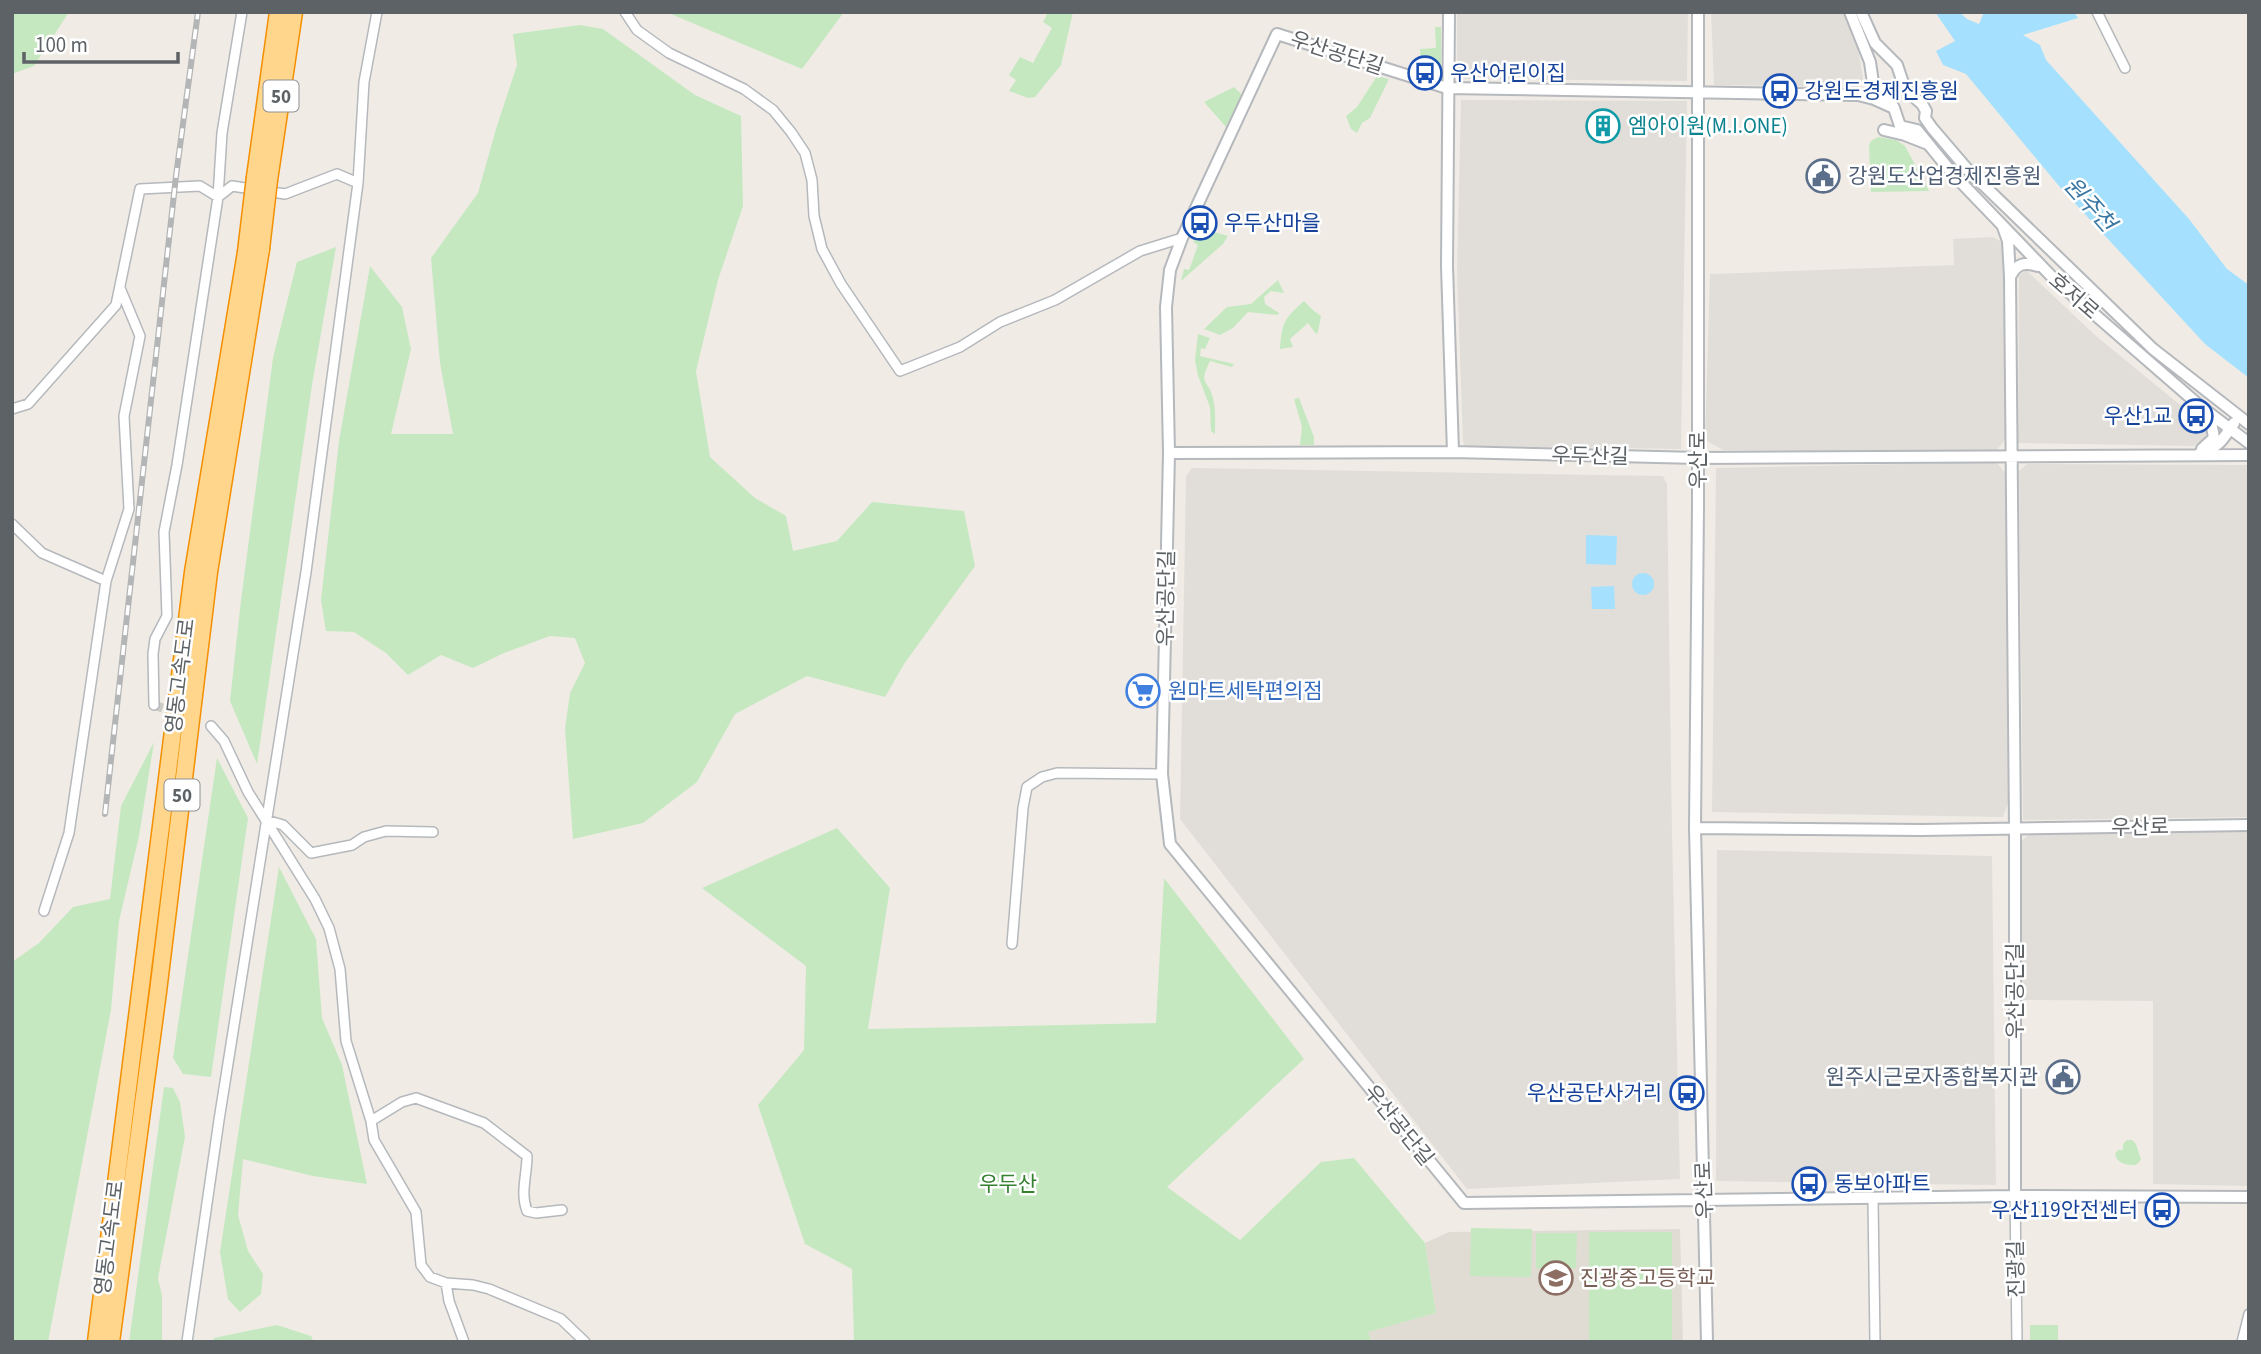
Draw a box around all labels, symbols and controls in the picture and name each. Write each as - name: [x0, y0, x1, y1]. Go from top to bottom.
- scale bar: [24, 21, 178, 65]
- street label: 우산공단길: [1286, 24, 1388, 82]
- text: 100 m: [35, 30, 88, 60]
- bus stop icon: 우산어린이집: [1406, 54, 1444, 92]
- place label: 우산어린이집: [1450, 58, 1566, 88]
- bus stop icon: 강원도경제진흥원: [1761, 72, 1799, 110]
- place label: 강원도경제진흥원: [1804, 76, 1959, 106]
- road number: 50: [264, 80, 298, 111]
- building icon: 엠아이원(M.I.ONE): [1584, 107, 1622, 145]
- place label: 엠아이원(M.I.ONE): [1628, 111, 1788, 141]
- public building icon: 강원도산업경제진흥원: [1804, 157, 1842, 195]
- place label: 강원도산업경제진흥원: [1848, 161, 2041, 191]
- water label: 원주천: [2056, 170, 2125, 241]
- bus stop icon: 우두산마을: [1181, 204, 1219, 242]
- place label: 우두산마을: [1224, 208, 1321, 238]
- street label: 호저로: [2042, 266, 2106, 326]
- bus stop icon: 우산1교: [2177, 397, 2215, 435]
- place label: 우산1교: [2104, 401, 2172, 431]
- street label: 우산로: [1683, 431, 1713, 489]
- street label: 우두산길: [1551, 440, 1629, 472]
- street label: 우산공단길: [1150, 549, 1182, 647]
- street label: 영동고속도로: [158, 617, 202, 735]
- supermarket icon: 원마트세탁편의점: [1124, 672, 1162, 710]
- place label: 원마트세탁편의점: [1168, 676, 1323, 706]
- road number: 50: [164, 780, 200, 810]
- street label: 우산로: [2111, 811, 2169, 843]
- street label: 우산공단길: [2000, 943, 2030, 1039]
- public building icon: 원주시근로자종합복지관: [2044, 1058, 2082, 1096]
- place label: 원주시근로자종합복지관: [1825, 1062, 2038, 1092]
- bus stop icon: 우산공단사거리: [1668, 1074, 1706, 1112]
- street label: 우산공단길: [1357, 1078, 1441, 1172]
- place label: 우산공단사거리: [1527, 1078, 1662, 1108]
- street label: 우산로: [1688, 1161, 1720, 1219]
- bus stop icon: 동보아파트: [1790, 1165, 1828, 1203]
- park label: 우두산: [979, 1169, 1037, 1199]
- place label: 동보아파트: [1834, 1169, 1931, 1199]
- street label: 영동고속도로: [87, 1179, 131, 1297]
- bus stop icon: 우산119안전센터: [2143, 1191, 2181, 1229]
- place label: 우산119안전센터: [1991, 1195, 2138, 1225]
- street label: 진광길: [2000, 1240, 2032, 1298]
- school or university icon: 진광중고등학교: [1537, 1259, 1575, 1297]
- place label: 진광중고등학교: [1580, 1263, 1715, 1293]

